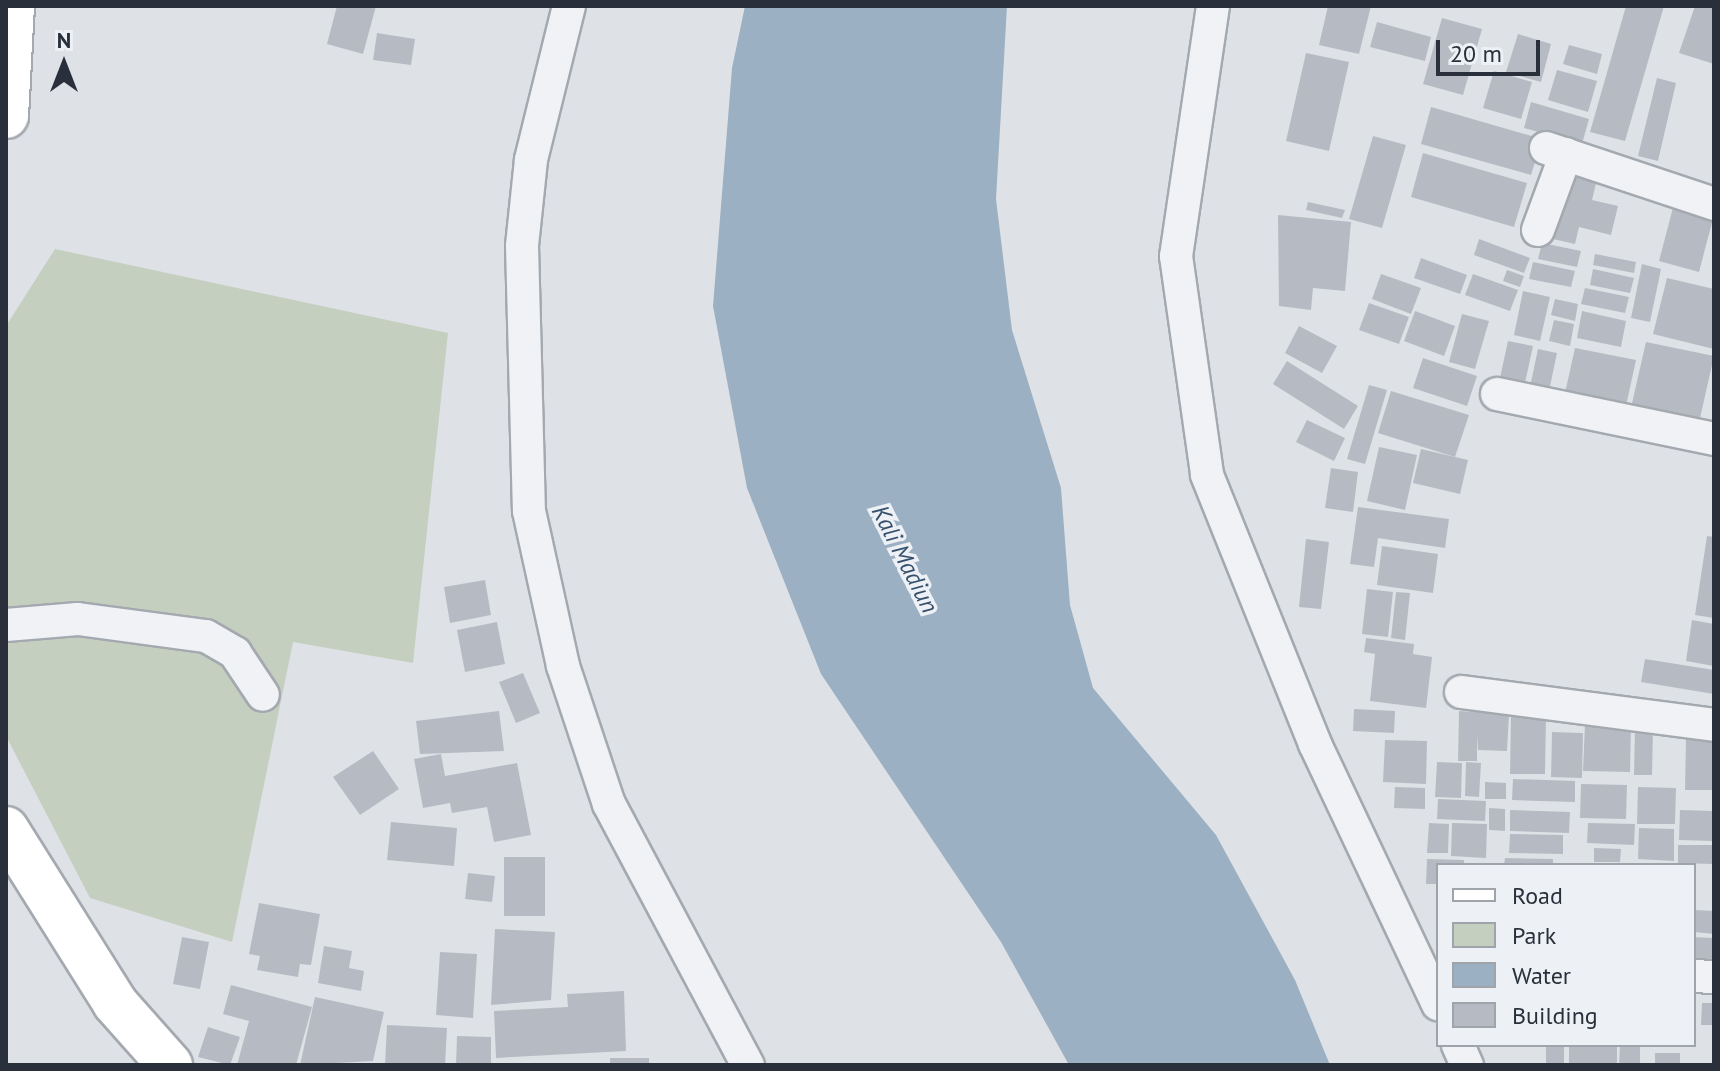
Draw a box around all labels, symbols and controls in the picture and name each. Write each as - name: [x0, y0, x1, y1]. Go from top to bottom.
- north arrow: [24, 24, 104, 104]
- scale bar: [1440, 24, 1544, 74]
- text: N: [57, 26, 71, 54]
- text: 20 m: [1450, 38, 1502, 69]
- water label: Kali Madiun: [866, 500, 944, 618]
- legend: [1436, 863, 1696, 1047]
- text: Road: [1512, 880, 1563, 911]
- text: Park: [1512, 920, 1556, 951]
- text: Water: [1512, 960, 1571, 991]
- text: Building: [1512, 1000, 1598, 1031]

